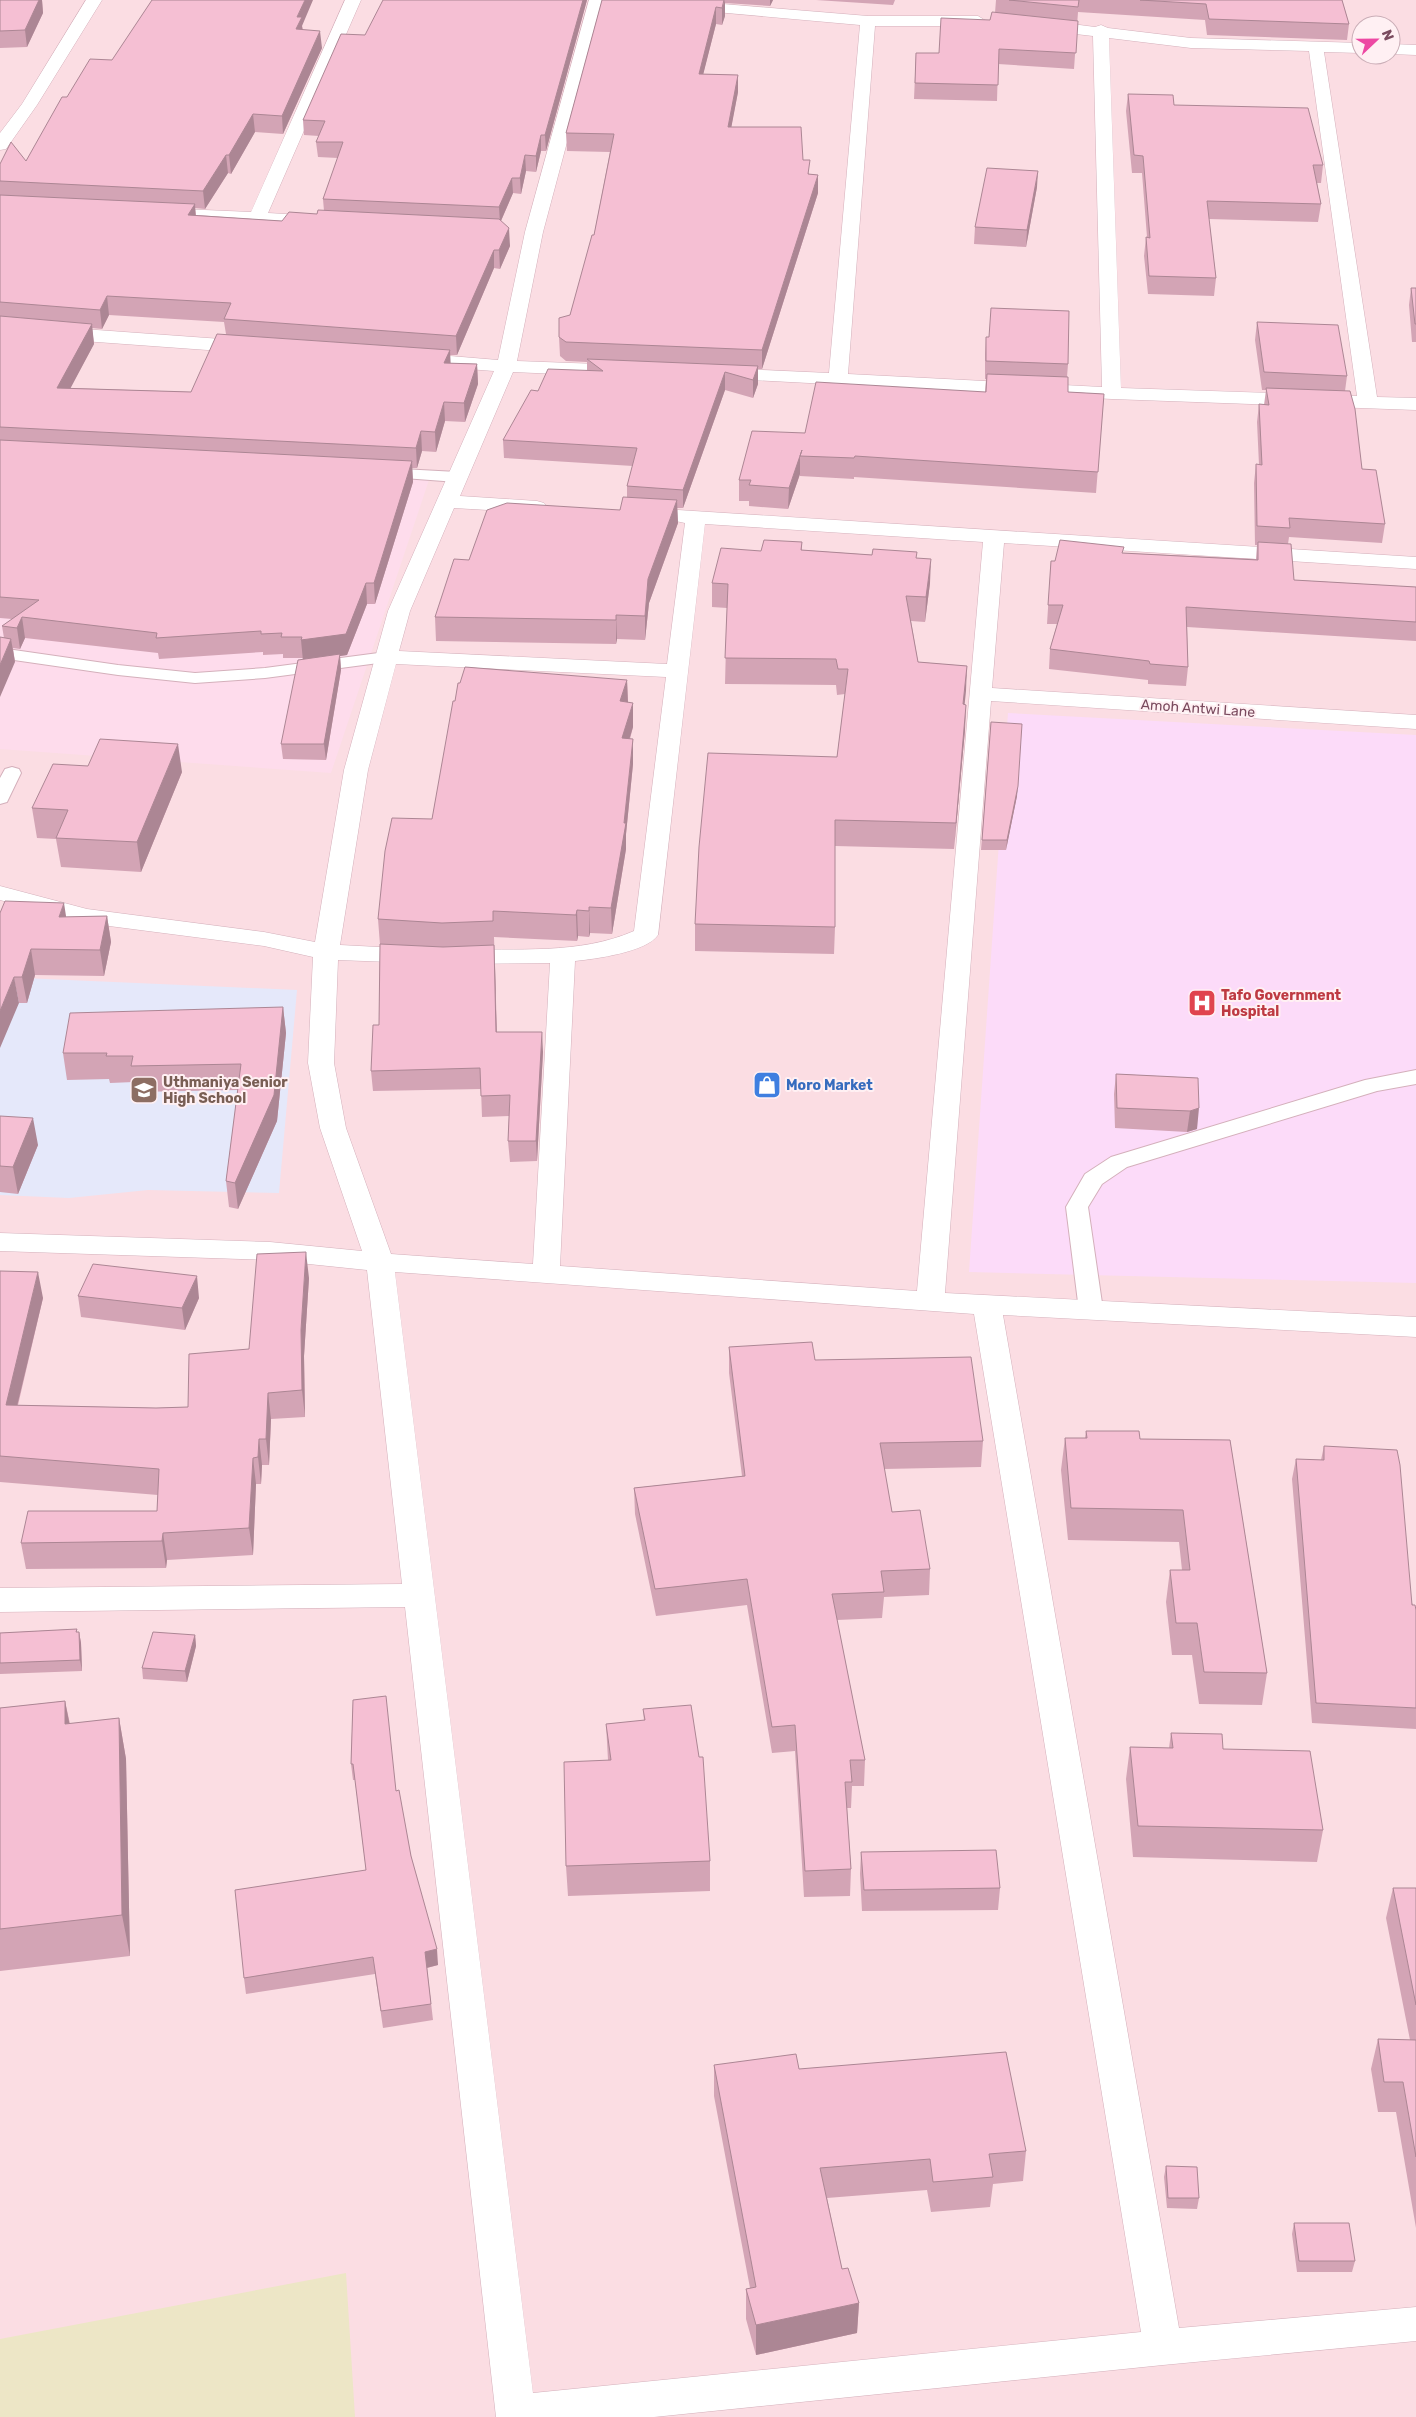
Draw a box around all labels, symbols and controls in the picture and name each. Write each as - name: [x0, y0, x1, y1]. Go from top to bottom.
- north arrow: [1351, 15, 1401, 65]
- text: N: [1378, 27, 1397, 43]
- street label: Amoh Antwi Lane: [1140, 696, 1256, 721]
- place label: Tafo Government Hospital: [1221, 987, 1342, 1020]
- hospital icon: Tafo Government Hospital: [1187, 988, 1217, 1018]
- shop icon: Moro Market: [752, 1070, 782, 1100]
- place label: Uthmaniya Senior High School: [163, 1074, 288, 1107]
- school or university icon: Uthmaniya Senior High School: [129, 1075, 159, 1105]
- place label: Moro Market: [786, 1077, 873, 1094]

